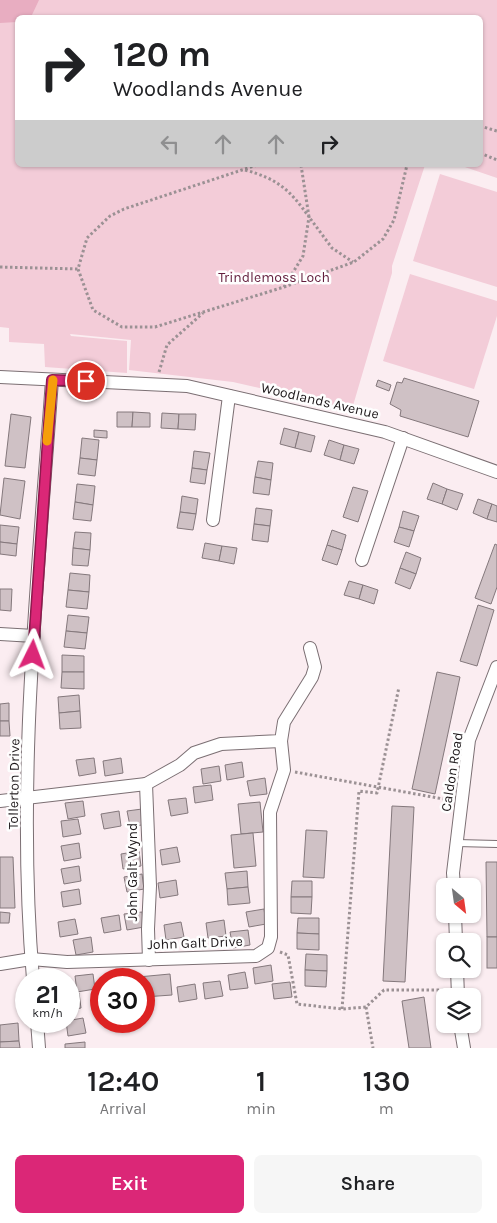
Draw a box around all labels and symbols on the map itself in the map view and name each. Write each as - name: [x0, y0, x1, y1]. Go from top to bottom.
- park label: Trindlemoss Loch: [218, 269, 330, 286]
- pin: [65, 360, 107, 402]
- street label: Woodlands Avenue: [259, 379, 381, 423]
- position arrow: [6, 628, 58, 680]
- street label: Caldon Road: [437, 731, 467, 813]
- street label: Tollerton Drive: [5, 738, 23, 830]
- street label: John Galt Wynd: [124, 823, 141, 921]
- north arrow: [436, 878, 481, 922]
- street label: John Galt Drive: [147, 933, 243, 953]
- speed limit sign: 30: [90, 968, 155, 1033]

